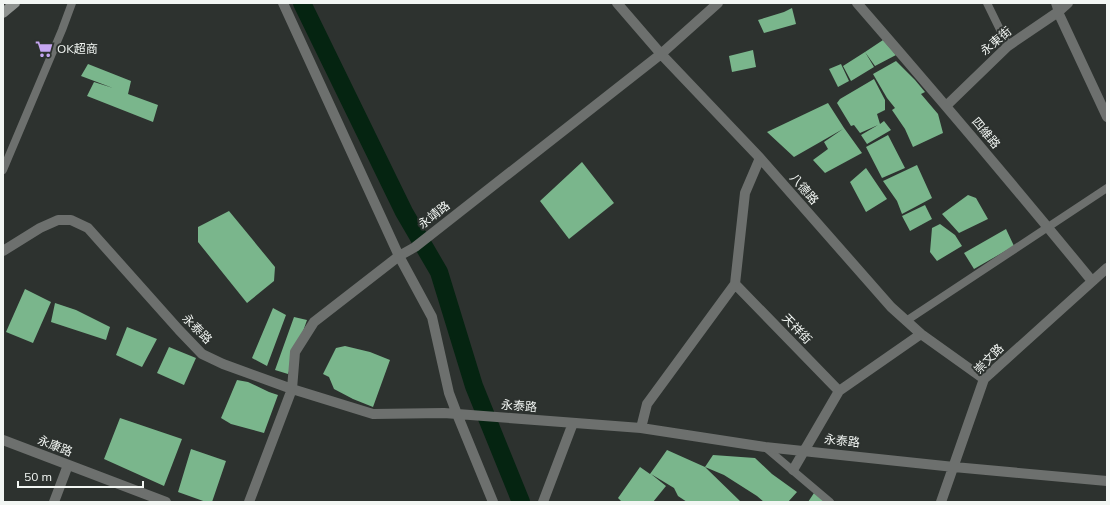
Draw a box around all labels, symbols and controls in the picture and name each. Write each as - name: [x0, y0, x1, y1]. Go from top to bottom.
- street label: 永東街: [977, 23, 1014, 58]
- supermarket icon: OK超商: [34, 39, 54, 59]
- place label: OK超商: [57, 41, 98, 56]
- street label: 四維路: [969, 114, 1004, 151]
- street label: 八德路: [787, 170, 822, 207]
- street label: 永靖路: [415, 198, 452, 232]
- street label: 天祥街: [779, 310, 815, 347]
- street label: 永泰路: [179, 311, 215, 347]
- street label: 崇文路: [971, 340, 1007, 377]
- street label: 永泰路: [501, 397, 538, 414]
- street label: 永泰路: [823, 431, 861, 450]
- street label: 永康路: [36, 432, 75, 459]
- scale bar: [18, 463, 143, 489]
- text: 50 m: [24, 469, 52, 484]

